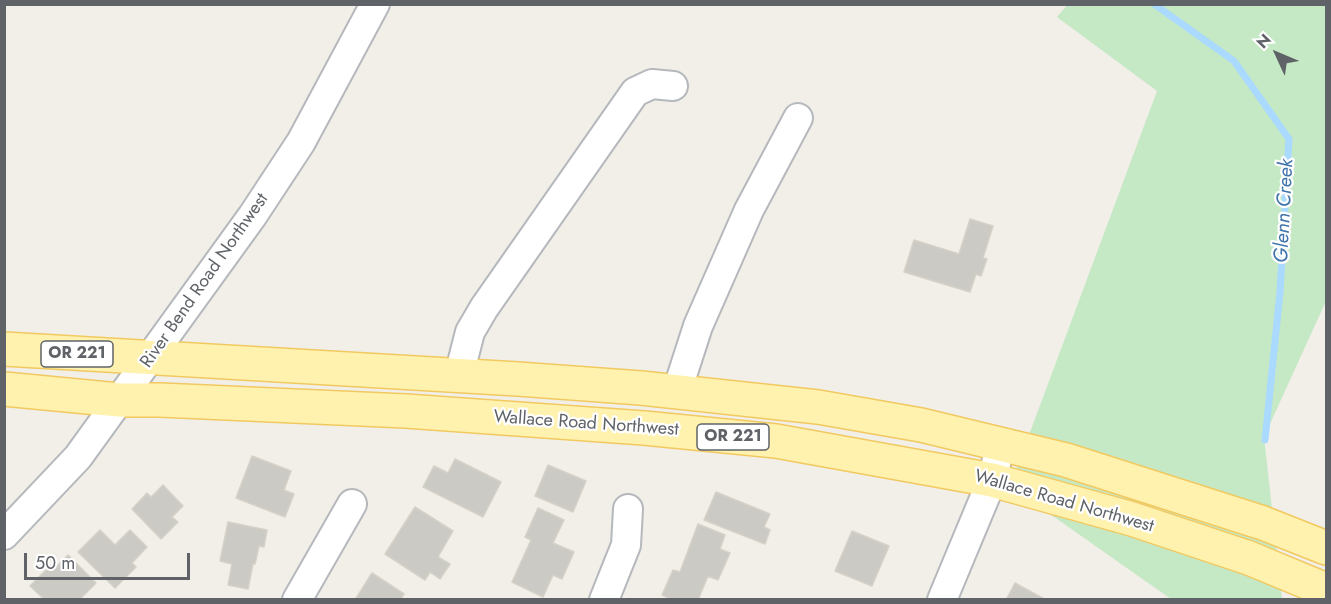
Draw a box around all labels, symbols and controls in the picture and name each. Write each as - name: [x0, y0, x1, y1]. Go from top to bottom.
- north arrow: [1247, 24, 1307, 84]
- text: N: [1251, 29, 1276, 54]
- water label: Glenn Creek: [1270, 158, 1300, 264]
- street label: River Bend Road Northwest: [136, 189, 274, 373]
- road number: OR 221: [41, 341, 113, 367]
- street label: Wallace Road Northwest: [493, 407, 679, 441]
- road number: OR 221: [697, 424, 769, 450]
- street label: Wallace Road Northwest: [972, 466, 1156, 538]
- scale bar: [27, 541, 194, 579]
- text: 50 m: [35, 550, 75, 576]

